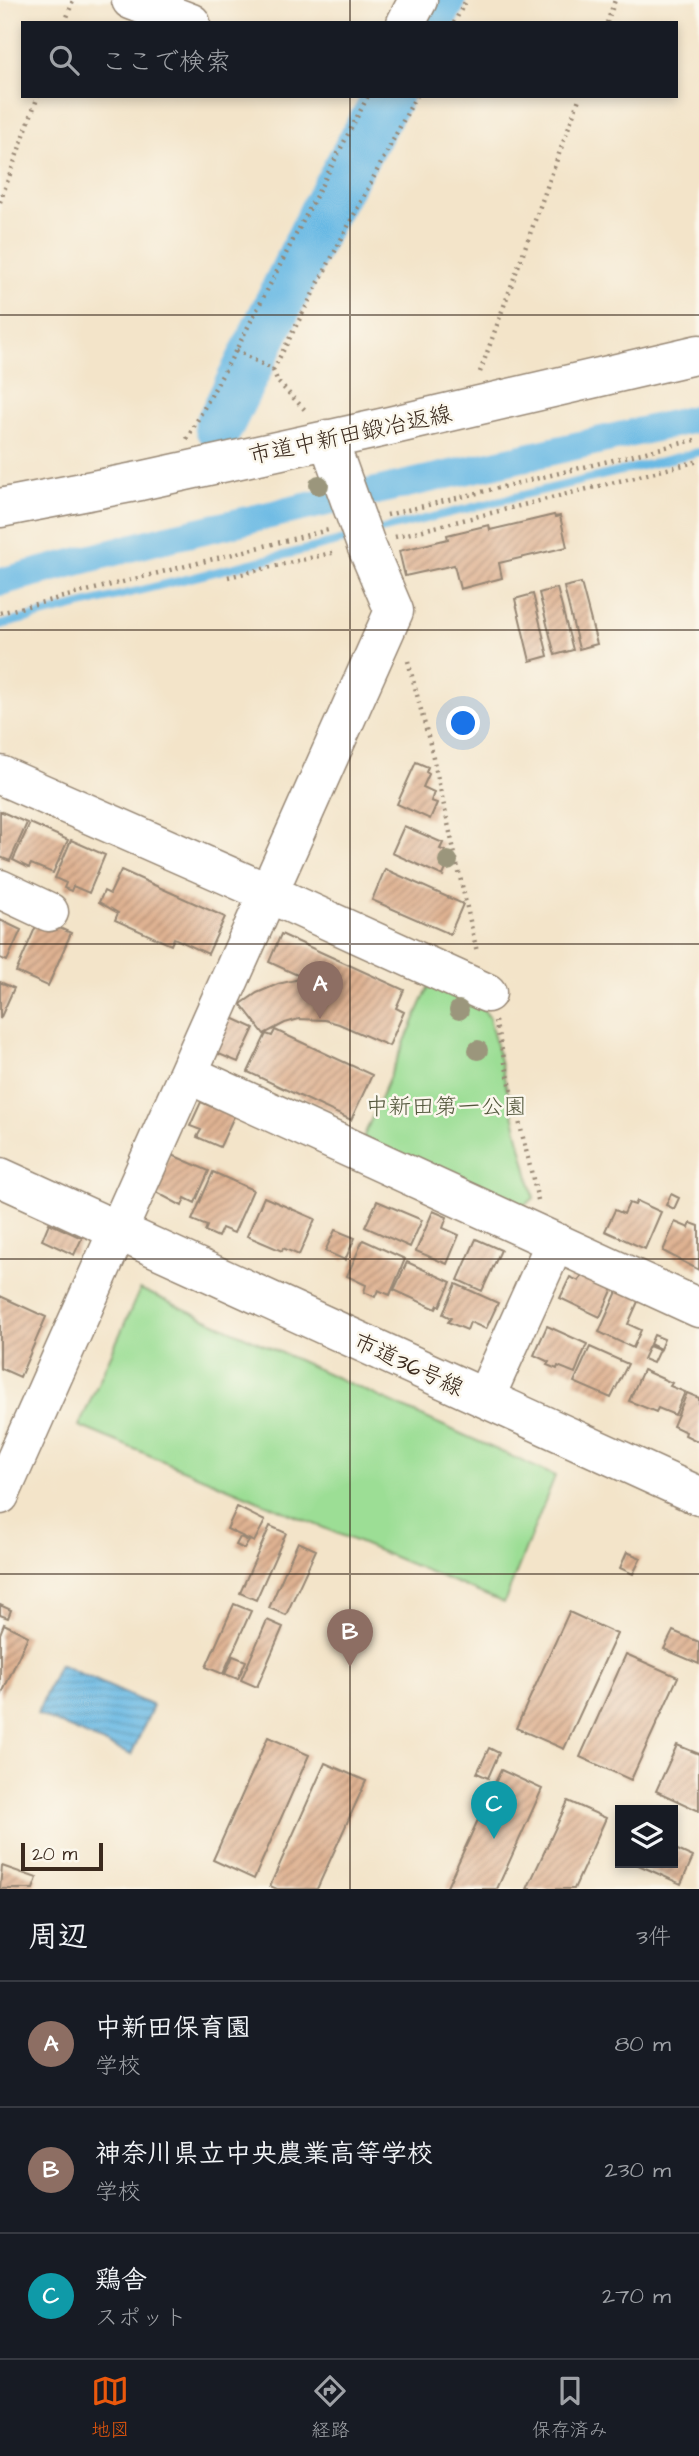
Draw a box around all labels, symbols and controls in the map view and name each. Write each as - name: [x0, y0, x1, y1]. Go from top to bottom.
- search box: [21, 21, 678, 98]
- icon: search: [45, 41, 83, 79]
- text: ここで検索: [101, 44, 231, 80]
- street label: 市道中新田鍛冶返線: [246, 398, 455, 472]
- your location: [446, 706, 480, 740]
- pin: A: [297, 961, 343, 1019]
- park label: 中新田第一公園: [366, 1091, 527, 1123]
- street label: 市道36号線: [348, 1325, 469, 1404]
- pin: B: [327, 1609, 373, 1667]
- pin: C: [471, 1781, 517, 1839]
- map controls: [615, 1805, 678, 1868]
- button: layers: [615, 1805, 678, 1868]
- scale bar: [21, 1840, 103, 1872]
- text: 20 m: [32, 1841, 77, 1868]
- text: 周辺: [28, 1916, 88, 1958]
- text: 3件: [636, 1921, 671, 1953]
- text: 中新田保育園: [95, 2010, 251, 2046]
- text: A: [44, 2028, 58, 2060]
- text: 80 m: [614, 2028, 671, 2060]
- text: 学校: [95, 2050, 141, 2082]
- text: 神奈川県立中央農業高等学校: [95, 2136, 433, 2172]
- text: B: [43, 2154, 59, 2186]
- text: 230 m: [605, 2154, 671, 2186]
- text: 学校: [95, 2176, 141, 2208]
- text: 鶏舎: [95, 2262, 147, 2298]
- text: C: [43, 2280, 59, 2312]
- text: 270 m: [602, 2280, 671, 2312]
- text: スポット: [95, 2302, 187, 2334]
- tab: 地図: [91, 2372, 129, 2444]
- tab: 経路: [311, 2372, 350, 2444]
- tab: 保存済み: [532, 2372, 608, 2444]

